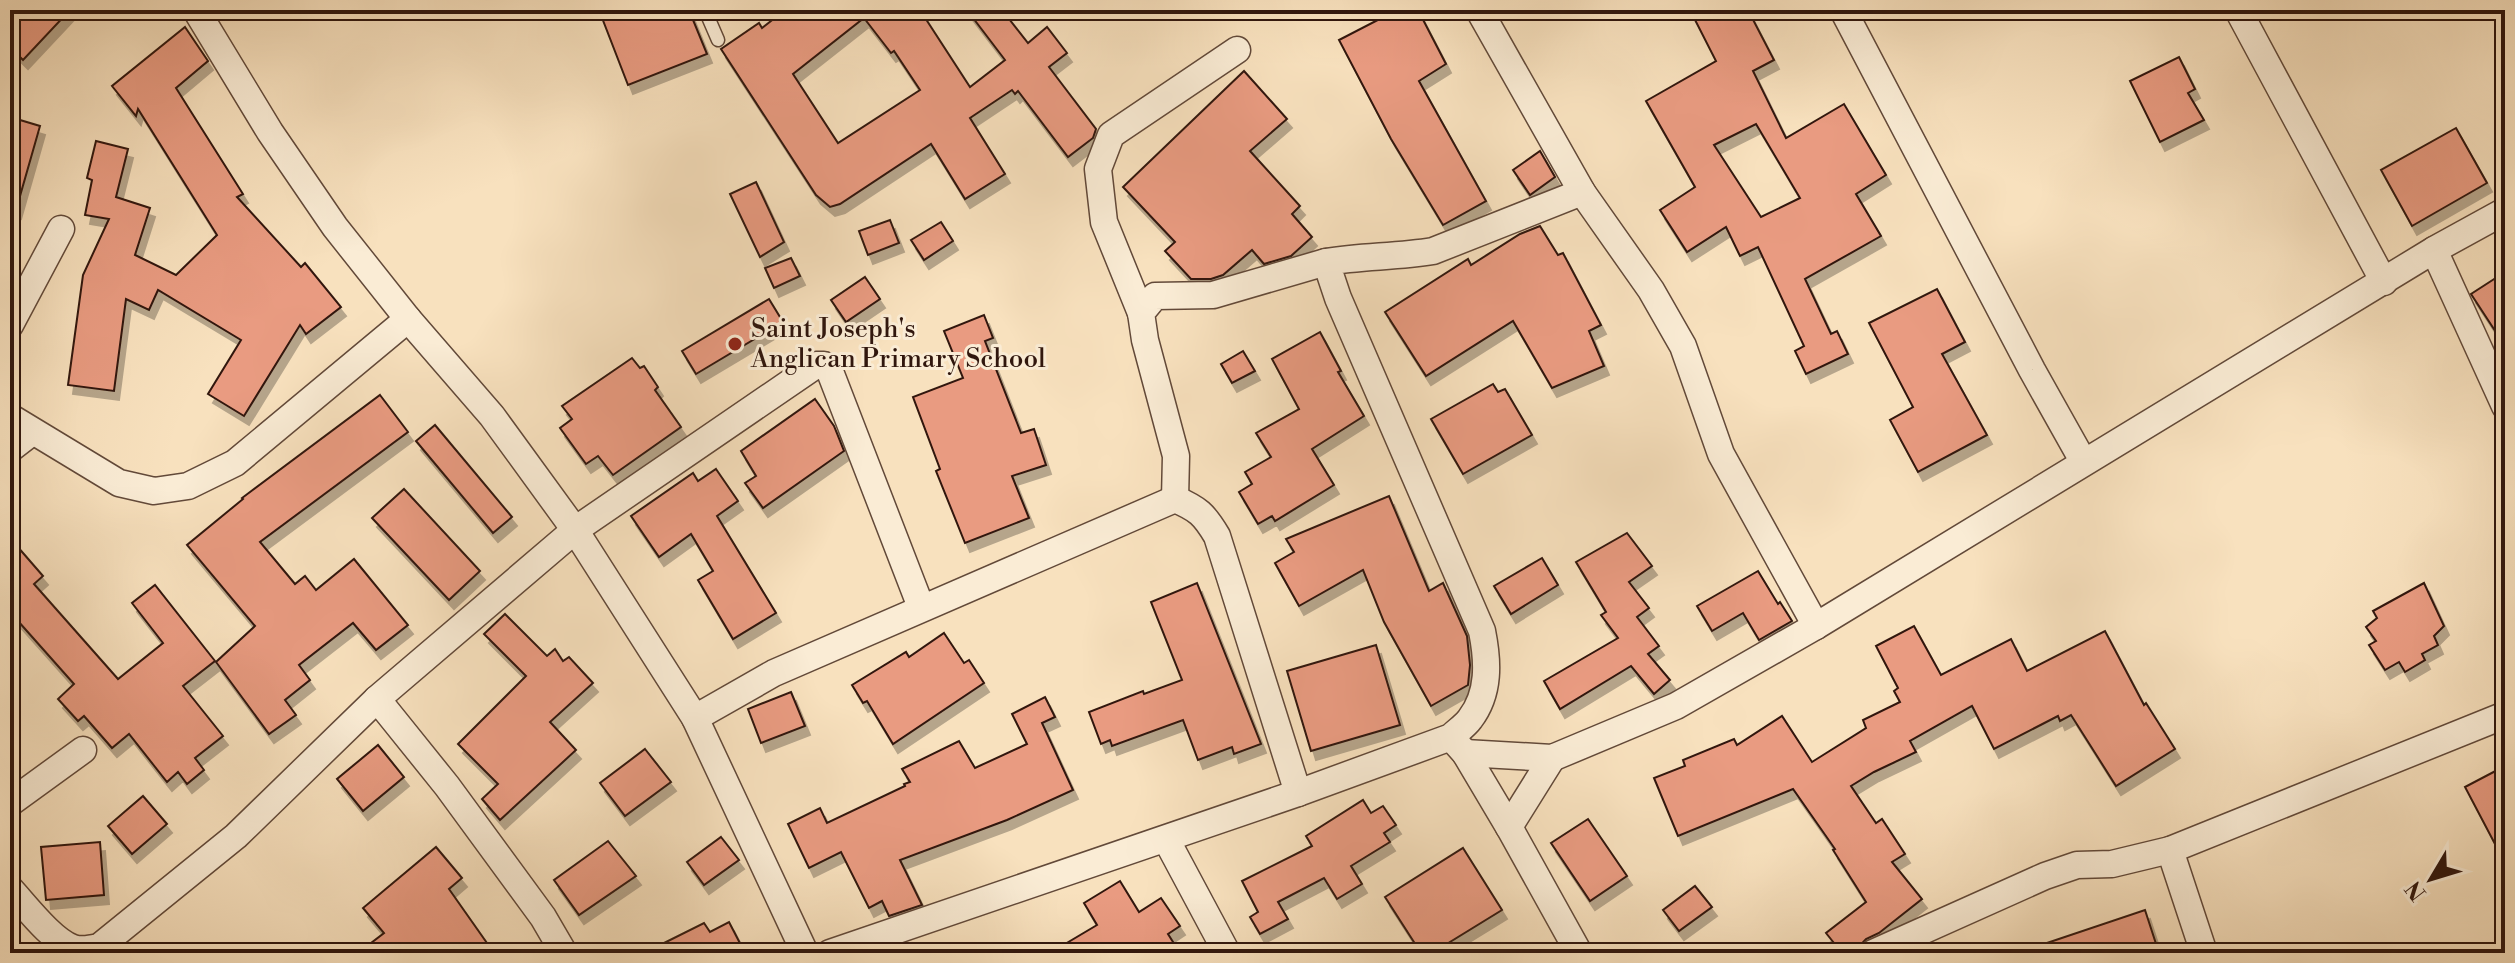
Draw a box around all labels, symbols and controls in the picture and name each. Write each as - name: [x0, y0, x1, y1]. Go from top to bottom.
- place label: Saint Joseph's Anglican Primary School: [750, 313, 1046, 375]
- marker: Saint Joseph's Anglican Primary School: [726, 335, 744, 353]
- north arrow: [2391, 839, 2471, 919]
- text: N: [2400, 875, 2432, 906]

